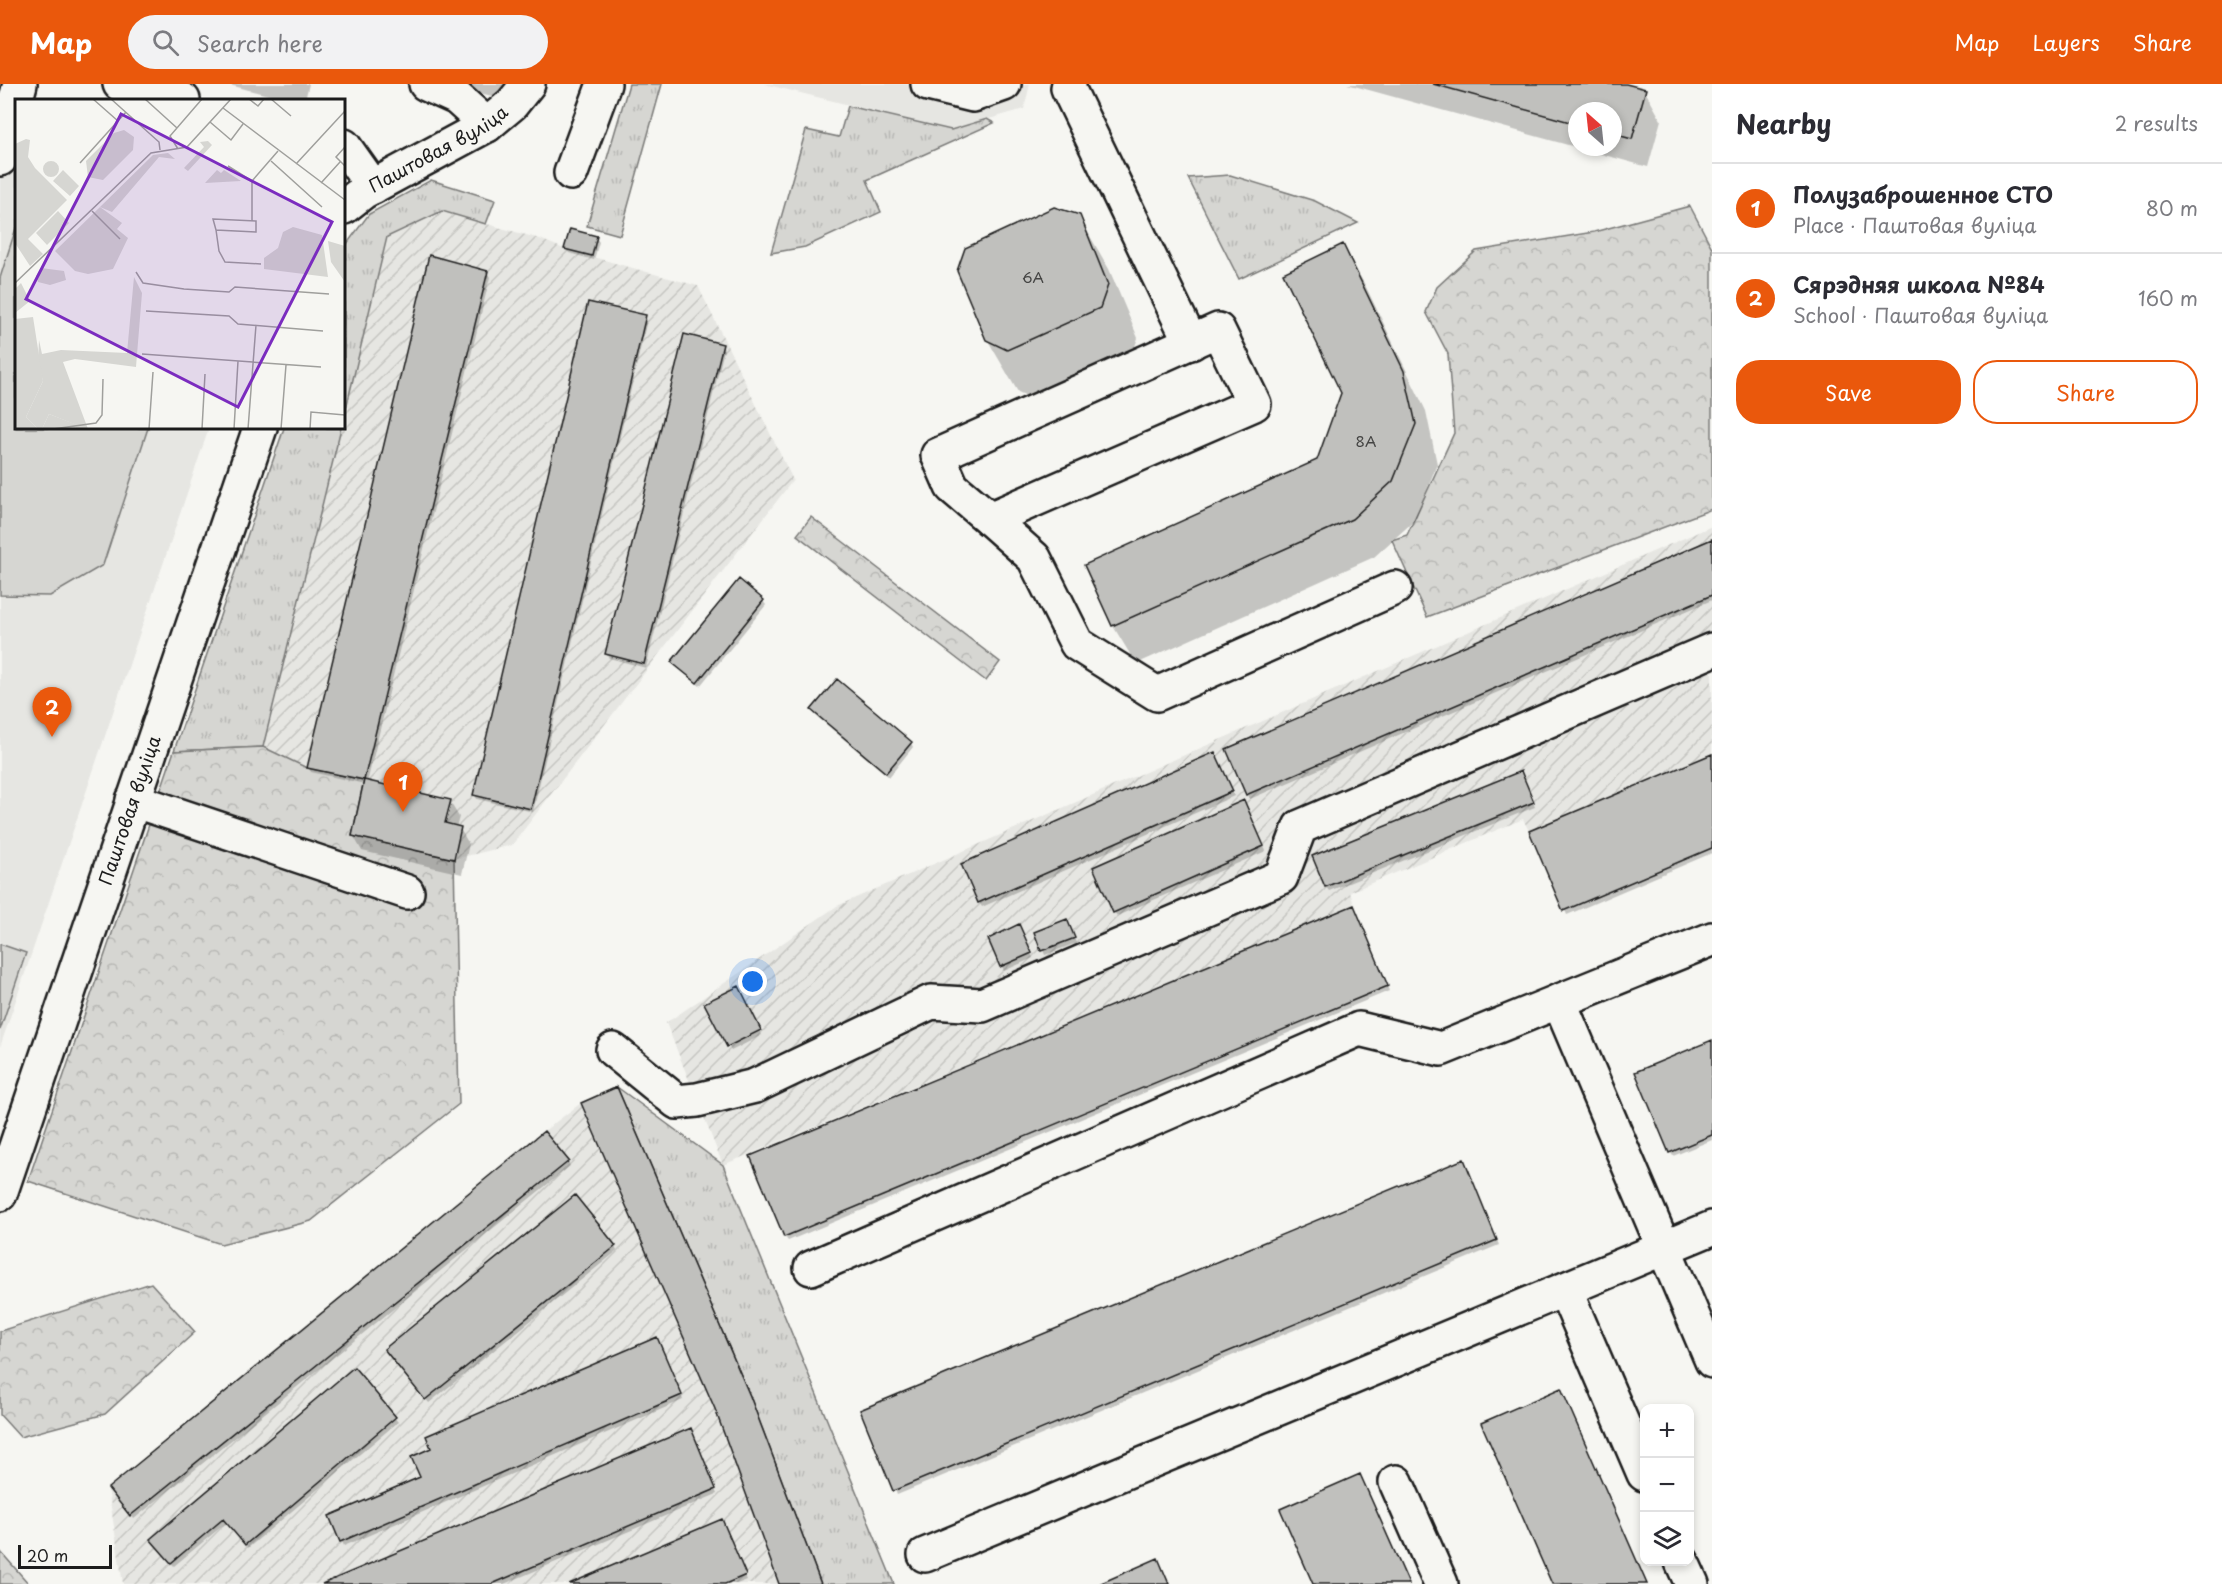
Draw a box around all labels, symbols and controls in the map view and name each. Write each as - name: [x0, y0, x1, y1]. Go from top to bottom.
- search box: [128, 15, 548, 69]
- text: Map: [30, 21, 92, 64]
- icon: search: [149, 26, 182, 59]
- text: Search here: [197, 26, 323, 59]
- text: Map: [1955, 26, 1999, 58]
- text: Layers: [2032, 26, 2100, 58]
- text: Share: [2133, 26, 2192, 58]
- street label: Паштовая вуліца: [363, 98, 513, 199]
- inset map: [15, 99, 345, 429]
- north arrow: [1568, 102, 1622, 156]
- text: Nearby: [1736, 104, 1831, 143]
- text: 2 results: [2115, 108, 2198, 138]
- text: Полузаброшенное СТО: [1793, 177, 2053, 210]
- text: 1: [1751, 193, 1760, 223]
- text: 80 m: [2146, 193, 2198, 223]
- text: Place · Паштовая вуліца: [1793, 210, 2036, 240]
- house number: 6А: [1022, 265, 1044, 288]
- text: Сярэдняя школа №84: [1793, 267, 2045, 300]
- text: 2: [1748, 283, 1763, 313]
- text: 160 m: [2138, 283, 2198, 313]
- text: School · Паштовая вуліца: [1793, 300, 2048, 330]
- button: Save: [1736, 360, 1961, 424]
- button: Share: [1973, 360, 2198, 424]
- house number: 8А: [1356, 429, 1376, 452]
- pin: 2: [32, 688, 72, 737]
- street label: Паштовая вуліца: [91, 732, 167, 888]
- pin: 1: [384, 762, 422, 812]
- your location: [738, 967, 767, 996]
- map controls: [1640, 1404, 1694, 1566]
- button: +: [1640, 1404, 1694, 1458]
- button: −: [1640, 1458, 1694, 1512]
- button: layers: [1640, 1512, 1694, 1566]
- scale bar: [18, 1542, 112, 1570]
- text: 20 m: [27, 1543, 68, 1567]

